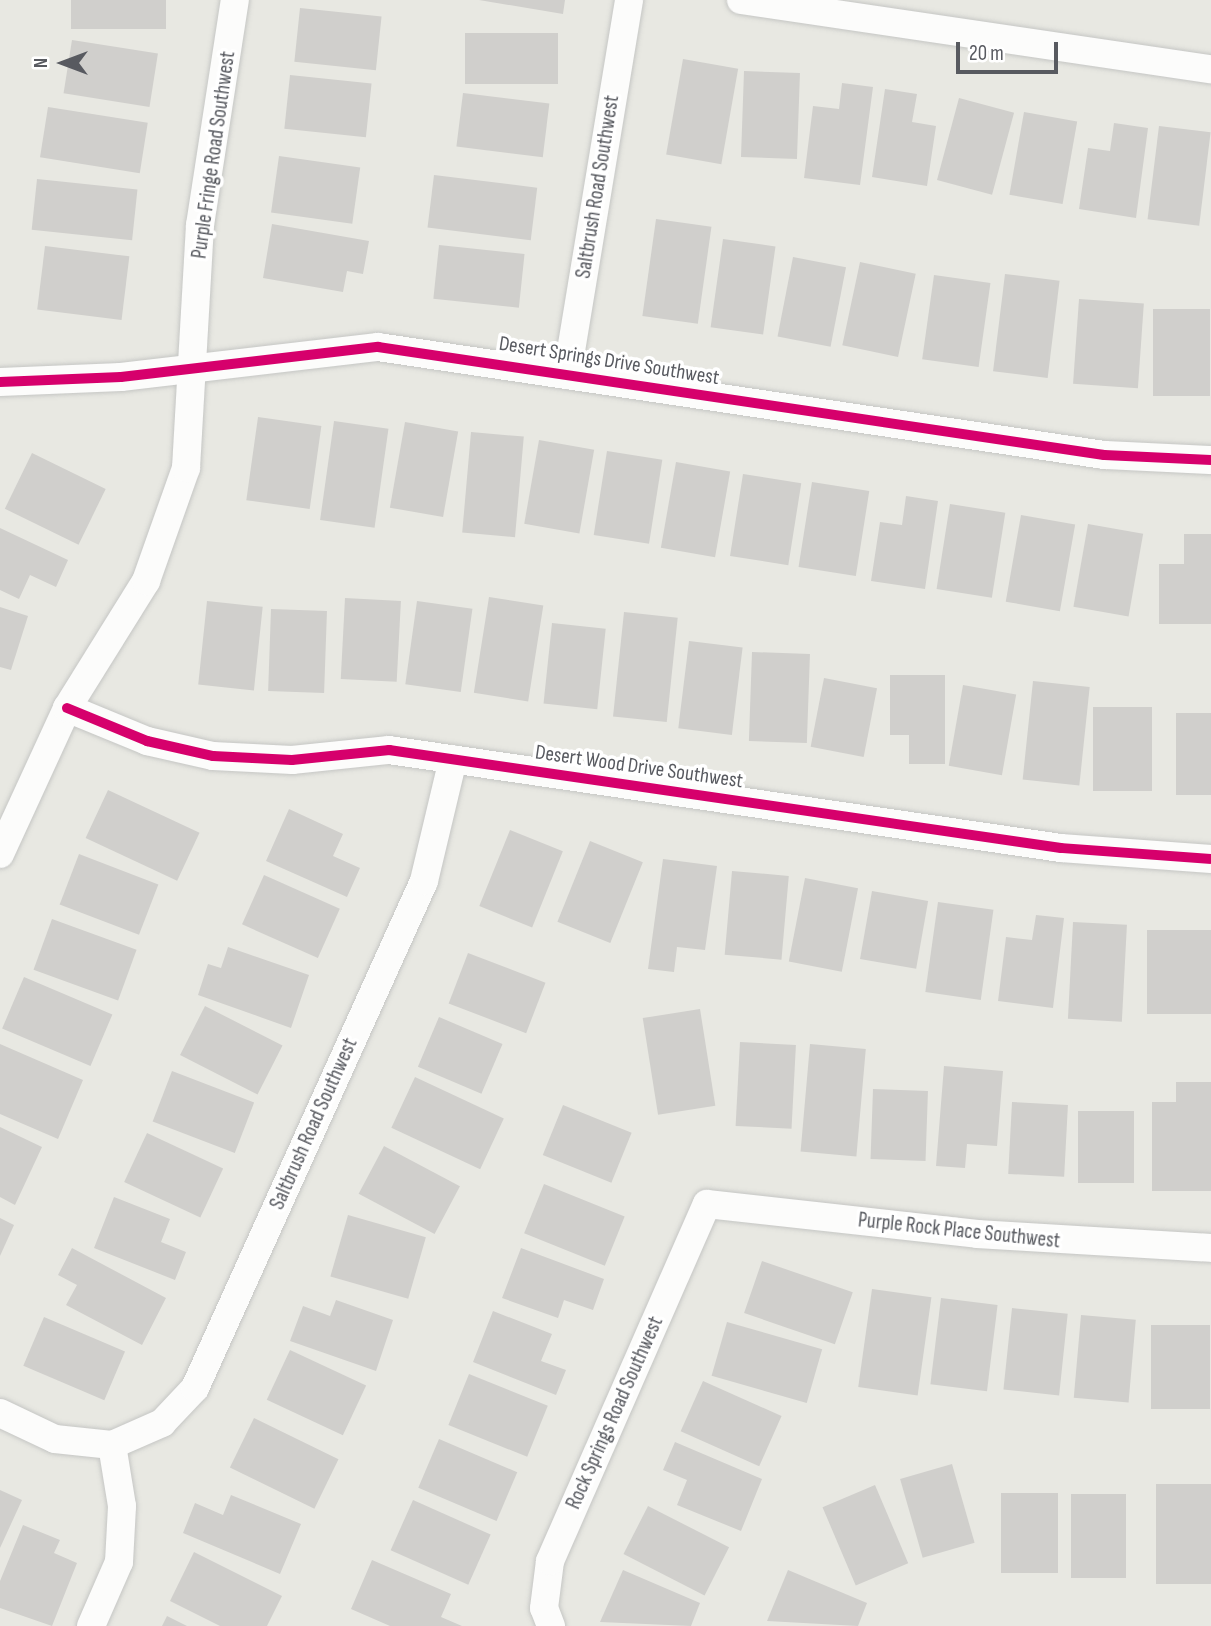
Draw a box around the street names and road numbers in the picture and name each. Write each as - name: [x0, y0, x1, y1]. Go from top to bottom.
- street label: Purple Fringe Road Southwest: [187, 50, 241, 260]
- street label: Saltbrush Road Southwest: [571, 94, 625, 280]
- street label: Desert Springs Drive Southwest: [497, 331, 721, 391]
- street label: Desert Wood Drive Southwest: [533, 740, 745, 794]
- street label: Saltbrush Road Southwest: [265, 1034, 363, 1214]
- street label: Purple Rock Place Southwest: [857, 1208, 1061, 1254]
- street label: Rock Springs Road Southwest: [561, 1313, 669, 1513]

